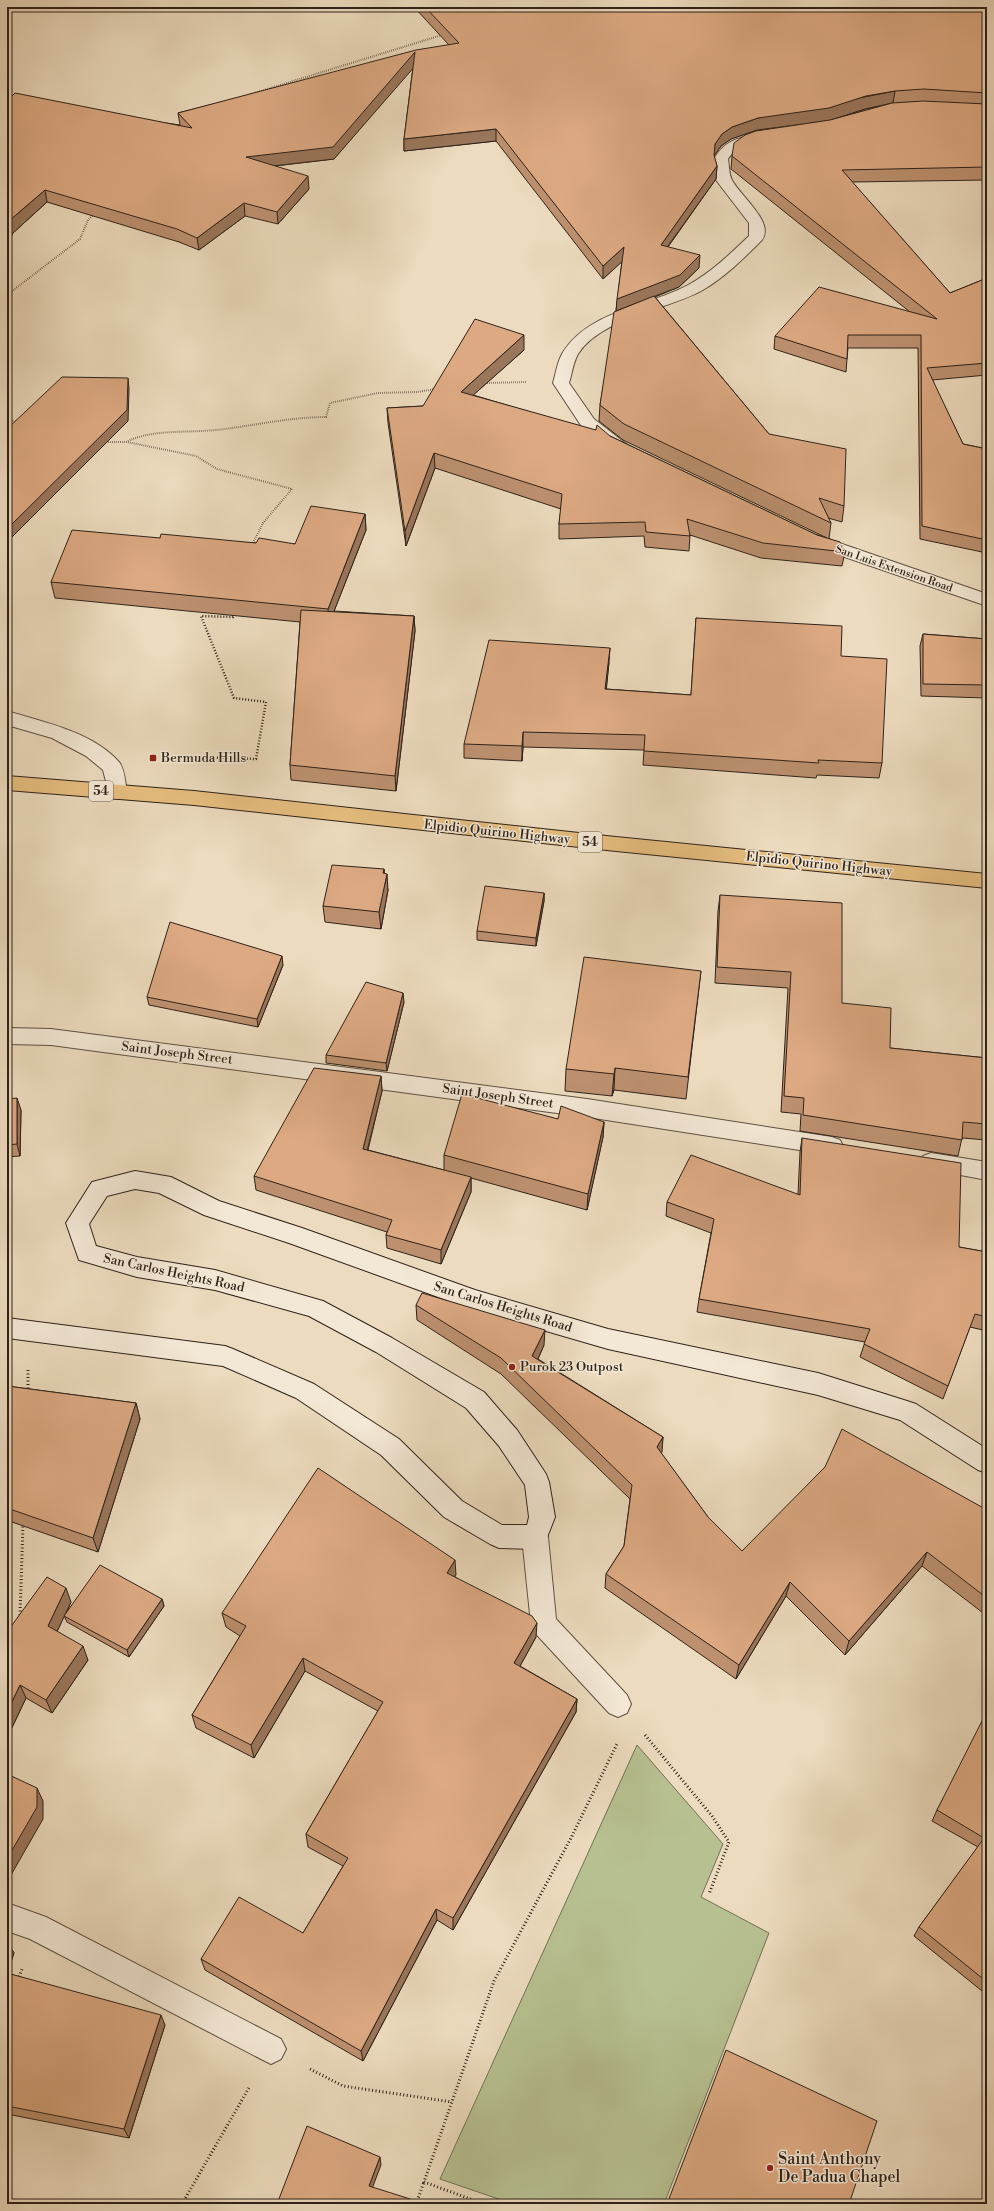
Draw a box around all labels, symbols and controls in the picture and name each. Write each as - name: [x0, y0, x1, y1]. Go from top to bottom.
- street label: San Luis Extension Road: [834, 542, 955, 596]
- place label: Bermuda Hills: [160, 750, 246, 766]
- marker: Bermuda Hills: [148, 753, 158, 763]
- road number: 54: [89, 781, 113, 801]
- street label: Elpidio Quirino Highway: [423, 816, 572, 848]
- road number: 54: [578, 832, 602, 852]
- street label: Elpidio Quirino Highway: [745, 848, 894, 880]
- street label: Saint Joseph Street: [121, 1038, 234, 1068]
- street label: Saint Joseph Street: [442, 1080, 555, 1112]
- street label: San Carlos Heights Road: [102, 1250, 247, 1296]
- street label: San Carlos Heights Road: [432, 1278, 575, 1336]
- place label: Purok 23 Outpost: [520, 1359, 624, 1375]
- marker: Purok 23 Outpost: [507, 1362, 517, 1372]
- place label: Saint Anthony De Padua Chapel: [778, 2149, 901, 2187]
- marker: Saint Anthony De Padua Chapel: [765, 2163, 775, 2173]

